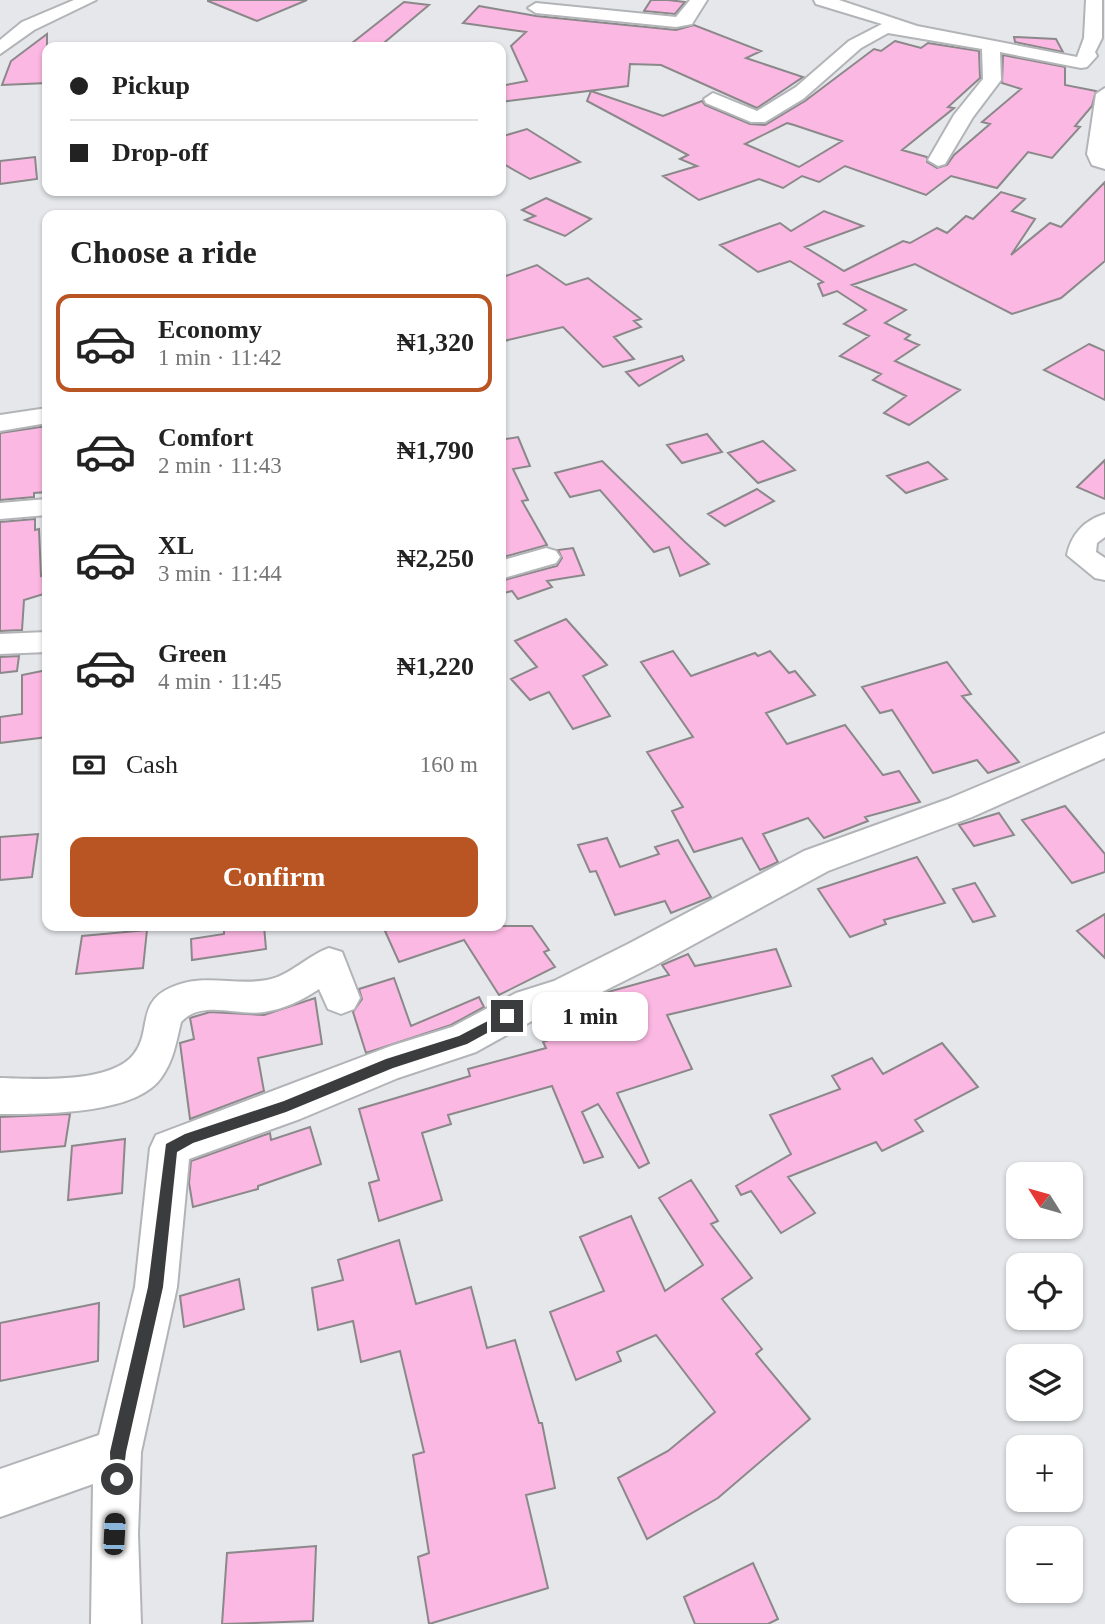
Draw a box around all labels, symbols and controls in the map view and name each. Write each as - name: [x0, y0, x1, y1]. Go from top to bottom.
- text: Pickup: [112, 71, 190, 100]
- text: Drop-off: [112, 138, 208, 167]
- text: Choose a ride: [70, 234, 257, 270]
- icon: car: [74, 312, 137, 375]
- text: Economy: [158, 315, 262, 344]
- text: ₦1,320: [397, 328, 474, 357]
- text: 1 min · 11:42: [158, 345, 282, 370]
- icon: car: [74, 420, 137, 483]
- text: Comfort: [158, 423, 253, 452]
- text: ₦1,790: [397, 436, 474, 465]
- text: 2 min · 11:43: [158, 453, 282, 478]
- icon: car: [74, 528, 137, 591]
- text: XL: [158, 531, 194, 560]
- text: ₦2,250: [397, 544, 474, 573]
- text: 3 min · 11:44: [158, 561, 282, 586]
- icon: car: [74, 636, 137, 699]
- text: Green: [158, 639, 227, 668]
- text: ₦1,220: [397, 652, 474, 681]
- text: 4 min · 11:45: [158, 669, 282, 694]
- icon: cash: [70, 746, 108, 784]
- text: Cash: [126, 750, 178, 779]
- text: 160 m: [420, 752, 478, 777]
- button: Confirm: [70, 837, 478, 917]
- callout: 1 min: [532, 992, 647, 1040]
- route end: [491, 1000, 523, 1032]
- text: 1 min: [562, 1004, 618, 1029]
- north arrow: [1006, 1162, 1083, 1239]
- map controls: [1006, 1162, 1083, 1603]
- button: locate: [1006, 1253, 1083, 1330]
- button: layers: [1006, 1344, 1083, 1421]
- button: +: [1006, 1435, 1083, 1512]
- route start: [101, 1463, 133, 1495]
- car: [103, 1512, 126, 1556]
- button: −: [1006, 1526, 1083, 1603]

